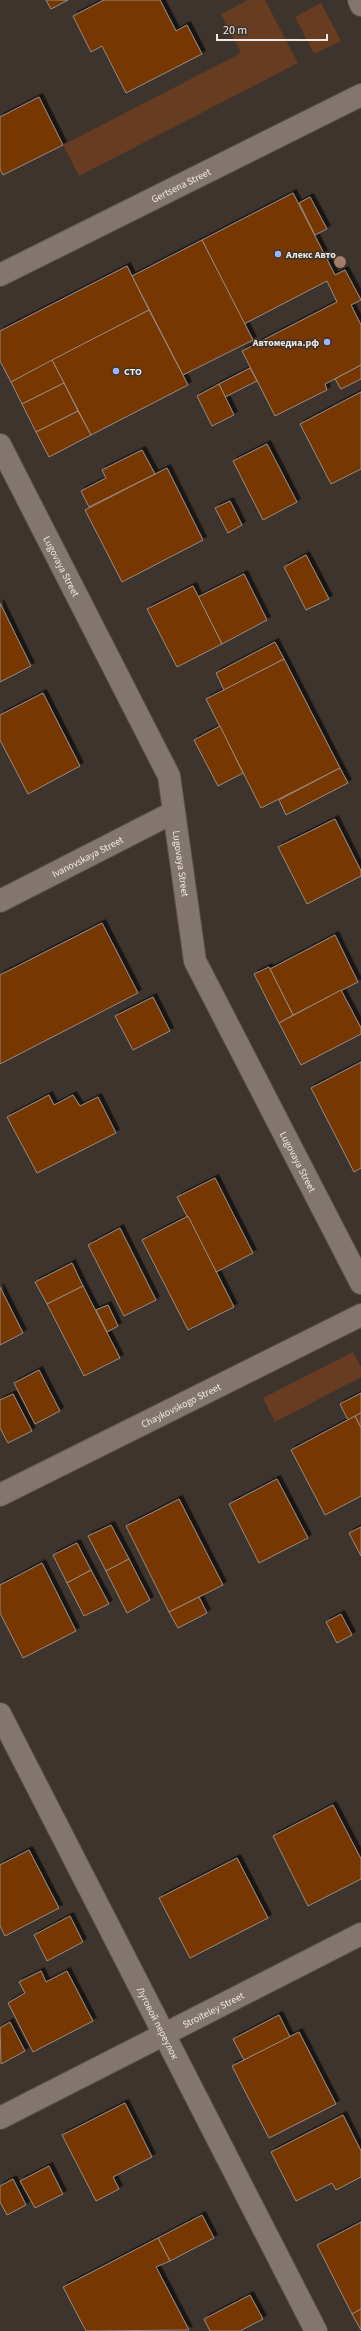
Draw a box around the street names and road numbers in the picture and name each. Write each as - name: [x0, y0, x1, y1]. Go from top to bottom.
- street label: Gertsena Street: [149, 165, 214, 206]
- street label: Lugovaya Street: [40, 534, 83, 600]
- street label: Lugovaya Street: [169, 830, 192, 898]
- street label: Ivanovskaya Street: [50, 833, 126, 881]
- street label: Lugovaya Street: [276, 1129, 319, 1195]
- street label: Chaykovskogo Street: [139, 1380, 224, 1432]
- street label: Луговой переулок: [133, 1985, 182, 2062]
- street label: Stroiteley Street: [180, 1989, 247, 2032]

